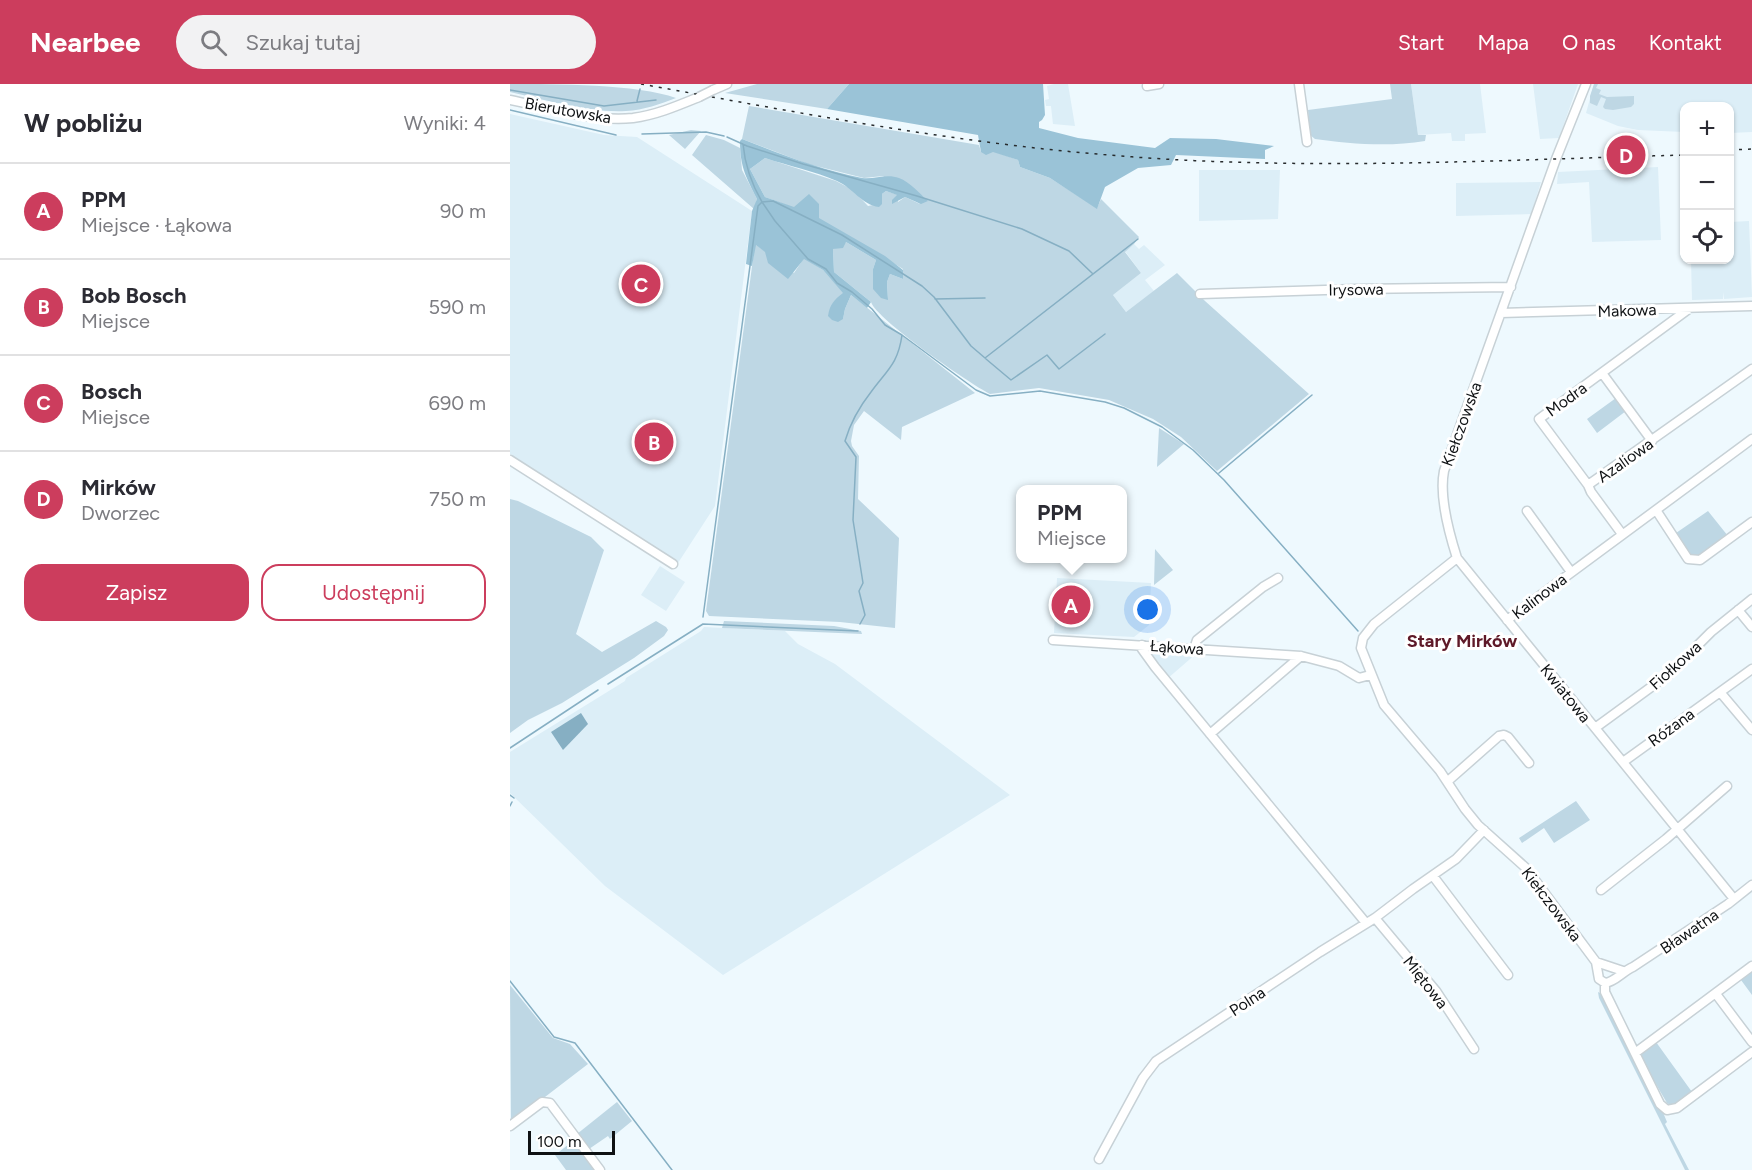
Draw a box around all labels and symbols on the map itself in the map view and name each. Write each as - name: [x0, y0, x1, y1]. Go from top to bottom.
- street label: Bierutowska: [523, 94, 613, 127]
- pin: D: [1606, 132, 1646, 178]
- pin: C: [622, 262, 660, 306]
- street label: Irysowa: [1328, 280, 1384, 299]
- street label: Makowa: [1597, 300, 1657, 321]
- street label: Modra: [1542, 378, 1590, 421]
- street label: Kiełczowska: [1437, 380, 1485, 469]
- pin: B: [634, 420, 674, 464]
- street label: Azaliowa: [1594, 434, 1657, 486]
- street label: Kalinowa: [1508, 570, 1570, 623]
- pin: A: [1052, 582, 1090, 628]
- your location: [1133, 595, 1162, 624]
- district label: Stary Mirków: [1407, 630, 1517, 652]
- street label: Łąkowa: [1150, 636, 1204, 659]
- street label: Fiołkowa: [1645, 637, 1705, 694]
- street label: Kwiatowa: [1536, 660, 1595, 726]
- street label: Różana: [1645, 704, 1698, 750]
- street label: Kiełczowska: [1518, 863, 1586, 945]
- street label: Bławatna: [1657, 905, 1722, 958]
- street label: Miętowa: [1399, 952, 1452, 1012]
- street label: Polna: [1226, 983, 1269, 1020]
- scale bar: [528, 1128, 615, 1156]

